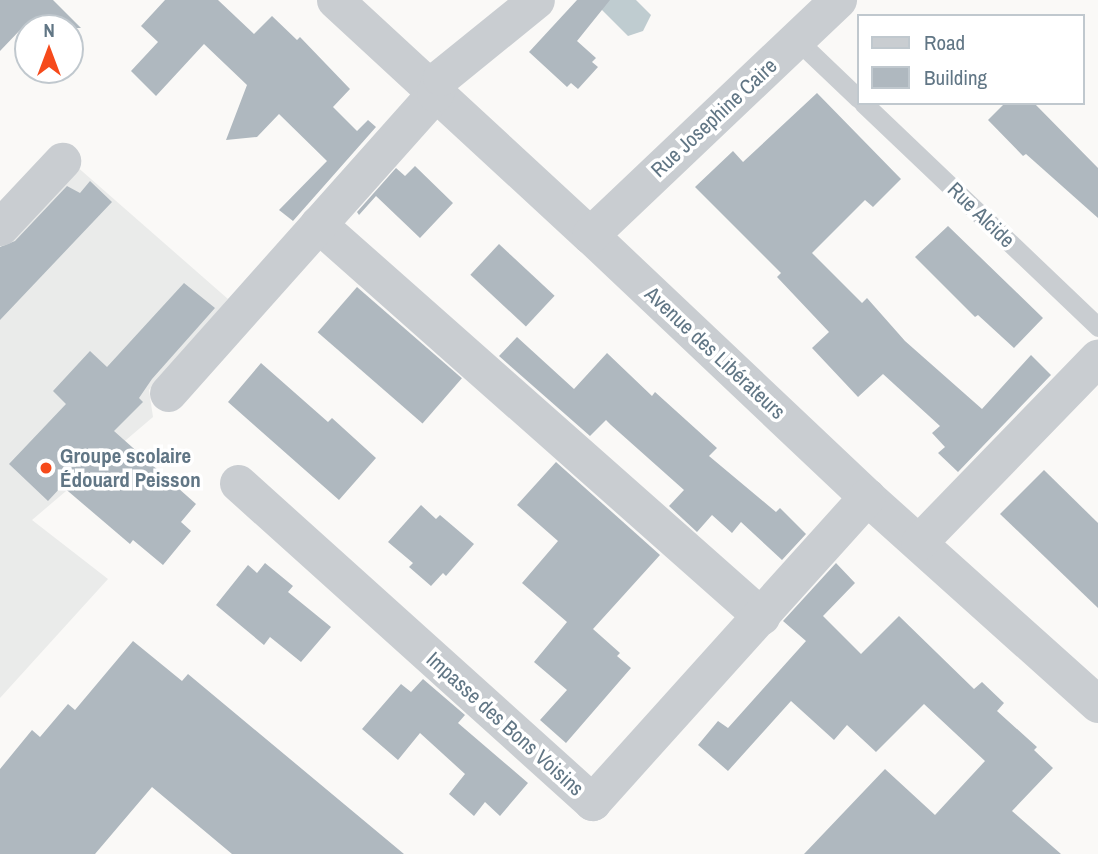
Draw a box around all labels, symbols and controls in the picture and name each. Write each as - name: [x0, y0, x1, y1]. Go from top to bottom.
- north arrow: [14, 14, 84, 84]
- legend: [856, 14, 1084, 105]
- text: N: [43, 17, 55, 43]
- text: Road: [924, 28, 965, 57]
- street label: Rue Josephine Caire: [646, 53, 782, 183]
- text: Building: [924, 63, 987, 92]
- street label: Rue Alcide: [942, 177, 1020, 253]
- street label: Avenue des Libérateurs: [640, 282, 790, 424]
- place label: Groupe scolaire Édouard Peisson: [60, 443, 201, 493]
- marker: Groupe scolaire Édouard Peisson: [38, 460, 54, 476]
- street label: Impasse des Bons Voisins: [421, 647, 589, 801]

